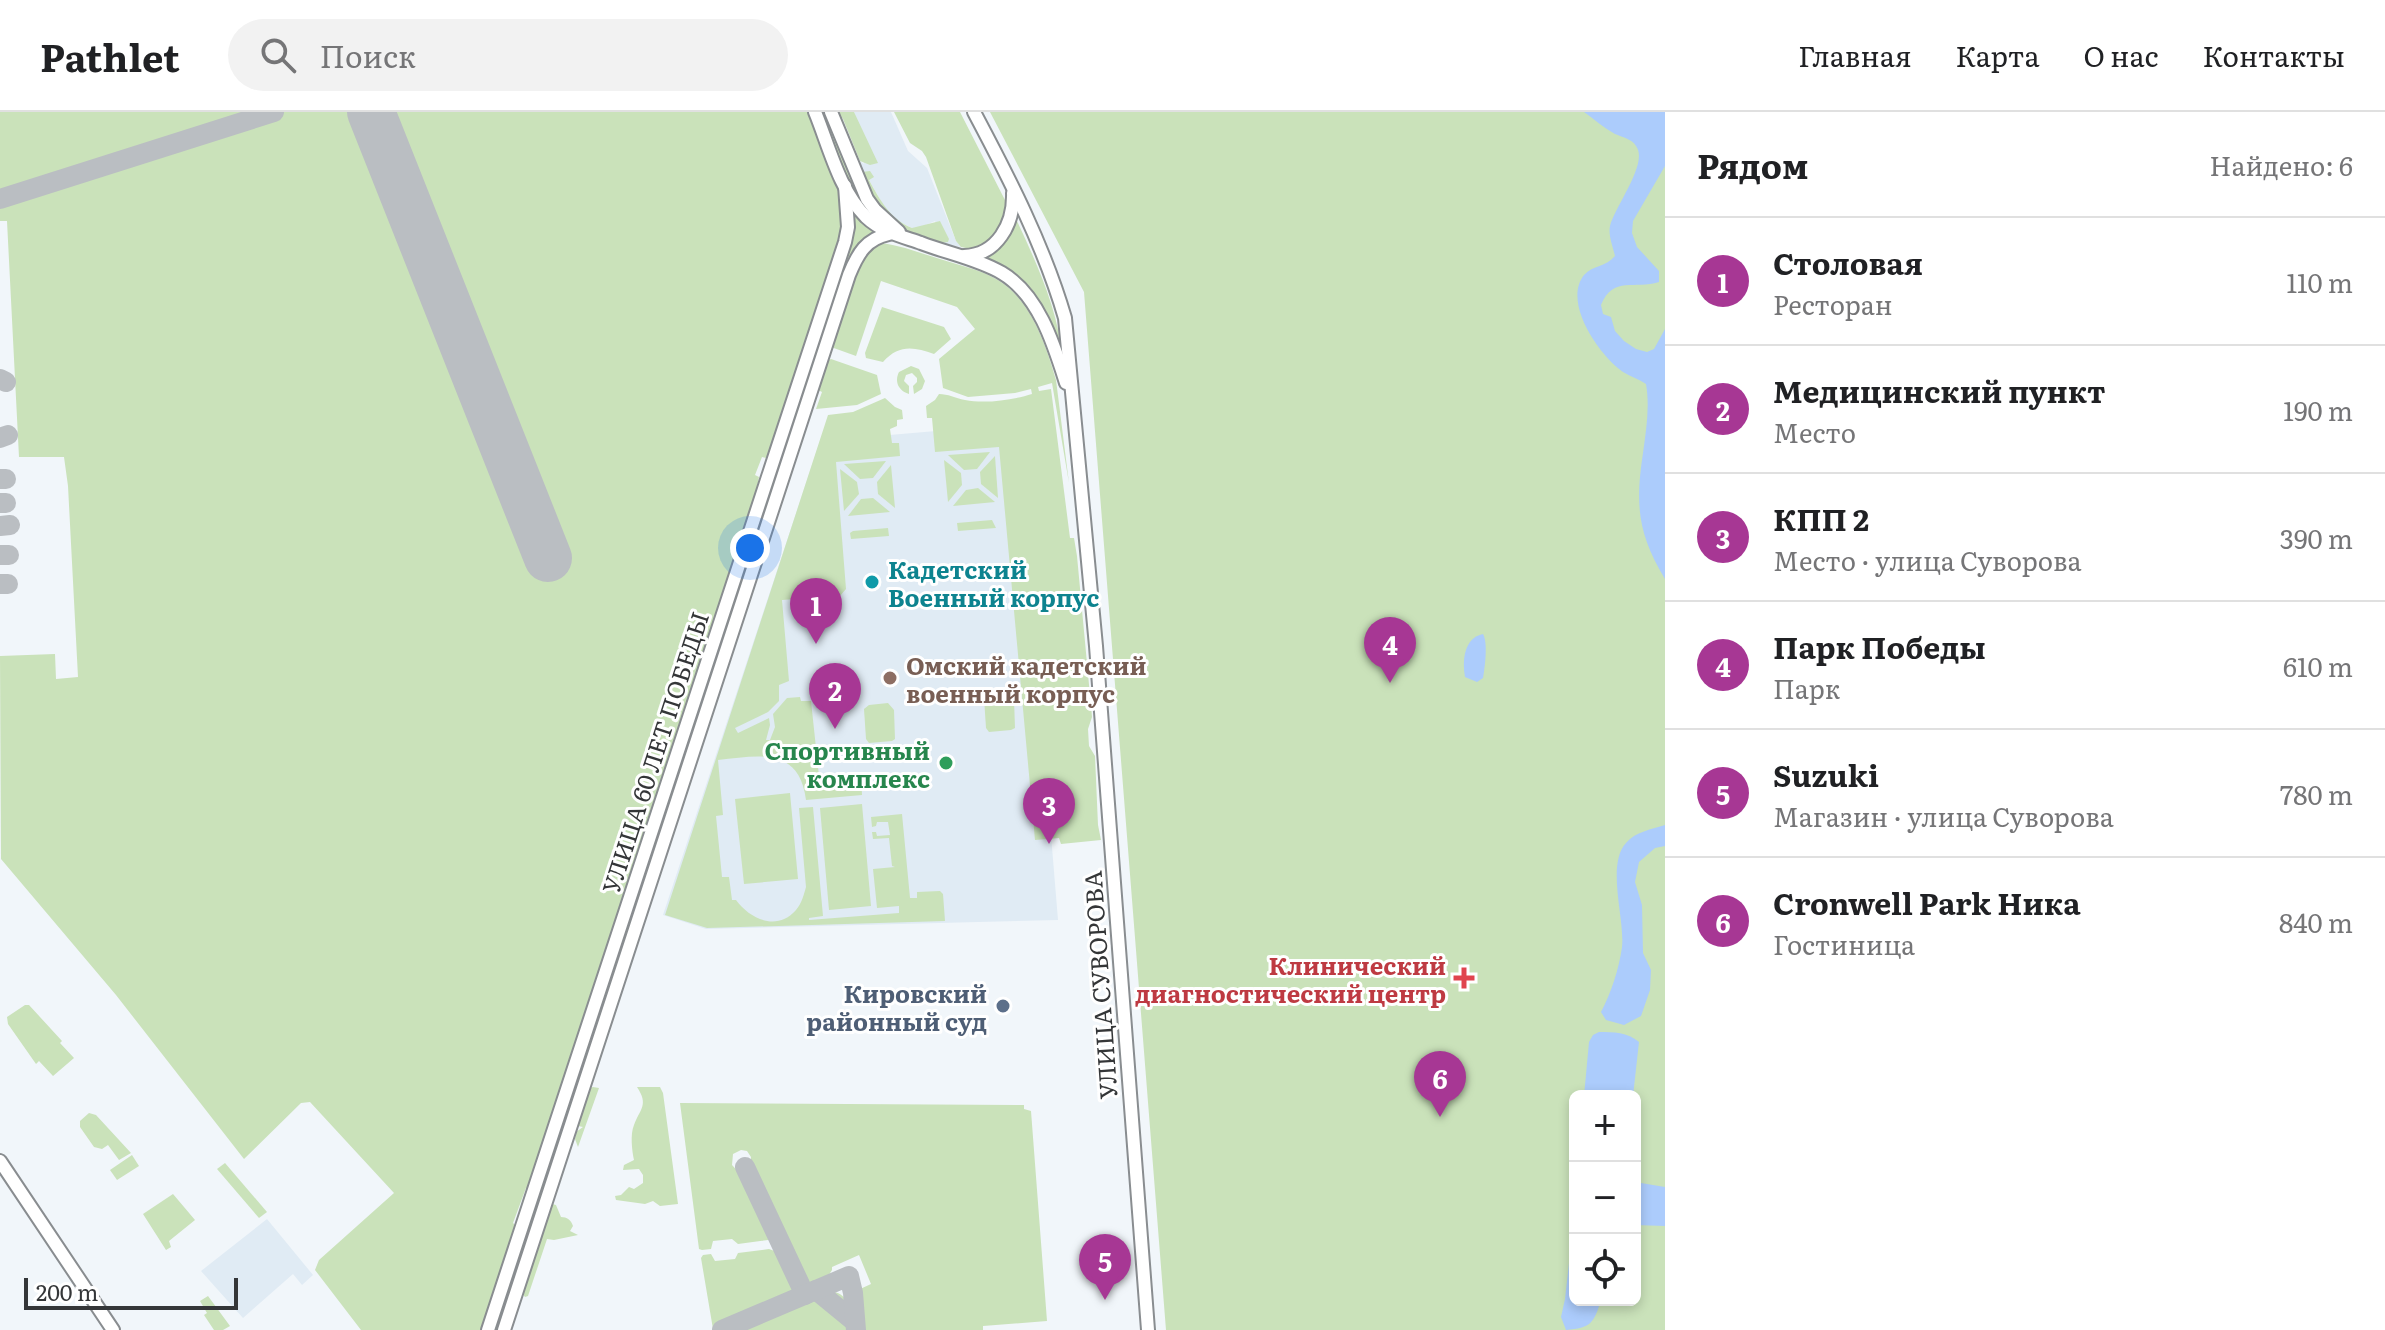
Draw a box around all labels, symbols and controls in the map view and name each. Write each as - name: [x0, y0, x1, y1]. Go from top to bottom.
- search box: [228, 19, 788, 91]
- text: Pathlet: [40, 27, 180, 84]
- icon: search: [256, 33, 300, 77]
- text: Поиск: [320, 33, 416, 77]
- text: Главная: [1798, 34, 1912, 76]
- text: Карта: [1956, 34, 2039, 76]
- text: О нас: [2083, 34, 2159, 76]
- text: Контакты: [2203, 34, 2345, 76]
- text: Рядом: [1697, 139, 1809, 189]
- text: Найдено: 6: [2210, 145, 2353, 184]
- text: Столовая: [1773, 240, 1923, 284]
- text: 1: [1718, 262, 1728, 301]
- text: 110 m: [2286, 262, 2353, 301]
- text: Ресторан: [1773, 284, 1892, 323]
- text: Медицинский пункт: [1773, 368, 2105, 412]
- text: 2: [1716, 390, 1730, 429]
- text: 190 m: [2283, 390, 2353, 429]
- text: Место: [1773, 412, 1856, 451]
- text: КПП 2: [1773, 496, 1869, 540]
- text: 3: [1716, 518, 1730, 557]
- text: 390 m: [2280, 518, 2353, 557]
- your location: [730, 528, 770, 568]
- text: Место · улица Суворова: [1773, 540, 2082, 579]
- place label: Кадетский Военный корпус: [888, 551, 1099, 614]
- marker: Кадетский Военный корпус: [863, 573, 881, 591]
- pin: 1: [790, 578, 842, 644]
- street label: УЛИЦА 60 ЛЕТ ПОБЕДЫ: [592, 607, 716, 897]
- pin: 4: [1364, 617, 1416, 683]
- text: Парк Победы: [1773, 624, 1986, 668]
- text: 4: [1715, 646, 1731, 685]
- text: 610 m: [2283, 646, 2353, 685]
- place label: Омский кадетский военный корпус: [906, 647, 1147, 710]
- pin: 2: [809, 663, 861, 729]
- text: Парк: [1773, 668, 1840, 707]
- marker: Омский кадетский военный корпус: [881, 669, 899, 687]
- place label: Спортивный комплекс: [764, 732, 930, 795]
- text: Suzuki: [1773, 752, 1879, 796]
- marker: Спортивный комплекс: [937, 754, 955, 772]
- text: 5: [1716, 774, 1730, 813]
- text: 780 m: [2280, 774, 2353, 813]
- pin: 3: [1023, 778, 1075, 844]
- text: Магазин · улица Суворова: [1773, 796, 2114, 835]
- street label: УЛИЦА СУВОРОВА: [1074, 869, 1124, 1100]
- text: Cronwell Park Ника: [1773, 880, 2081, 924]
- text: 6: [1715, 902, 1731, 941]
- text: 840 m: [2279, 902, 2353, 941]
- text: Гостиница: [1773, 924, 1915, 963]
- place label: Клинический диагностический центр: [1135, 947, 1446, 1010]
- marker: Клинический диагностический центр: [1453, 967, 1475, 989]
- place label: Кировский районный суд: [806, 975, 987, 1038]
- marker: Кировский районный суд: [994, 997, 1012, 1015]
- pin: 6: [1414, 1051, 1466, 1117]
- map controls: [1569, 1090, 1641, 1306]
- button: +: [1569, 1090, 1641, 1162]
- button: −: [1569, 1162, 1641, 1234]
- pin: 5: [1079, 1234, 1131, 1300]
- button: locate: [1569, 1234, 1641, 1306]
- scale bar: [24, 1274, 238, 1310]
- text: 200 m: [36, 1275, 98, 1308]

